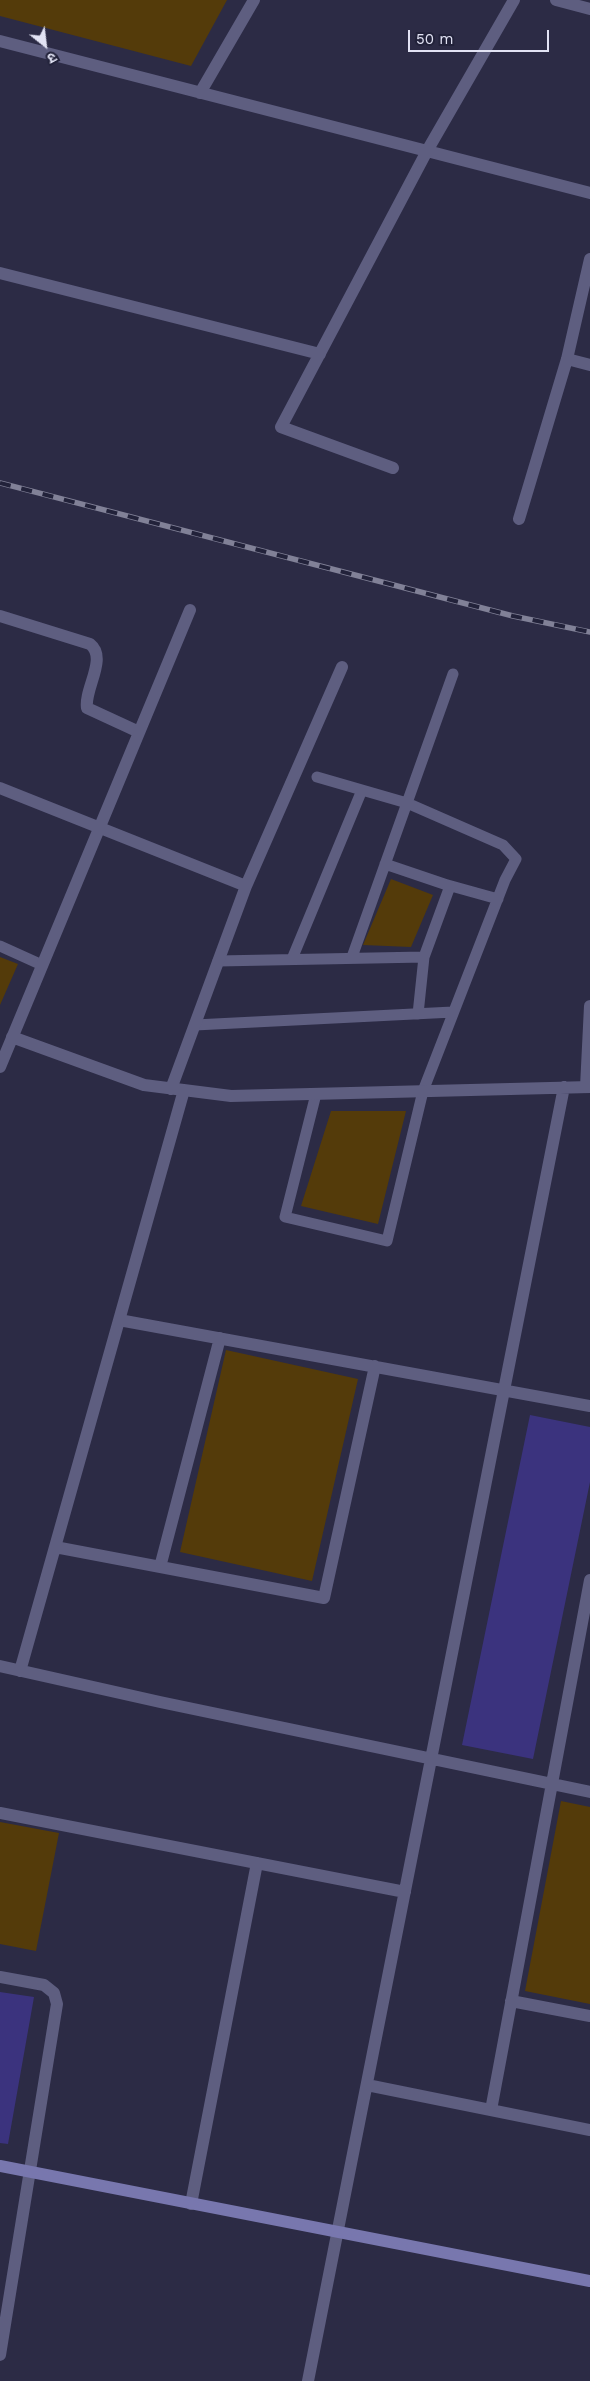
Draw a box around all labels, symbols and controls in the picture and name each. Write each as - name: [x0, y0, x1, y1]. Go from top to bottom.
- north arrow: [20, 20, 70, 70]
- scale bar: [410, 20, 551, 52]
- text: 50 m: [416, 30, 453, 48]
- text: उ: [45, 49, 60, 67]

